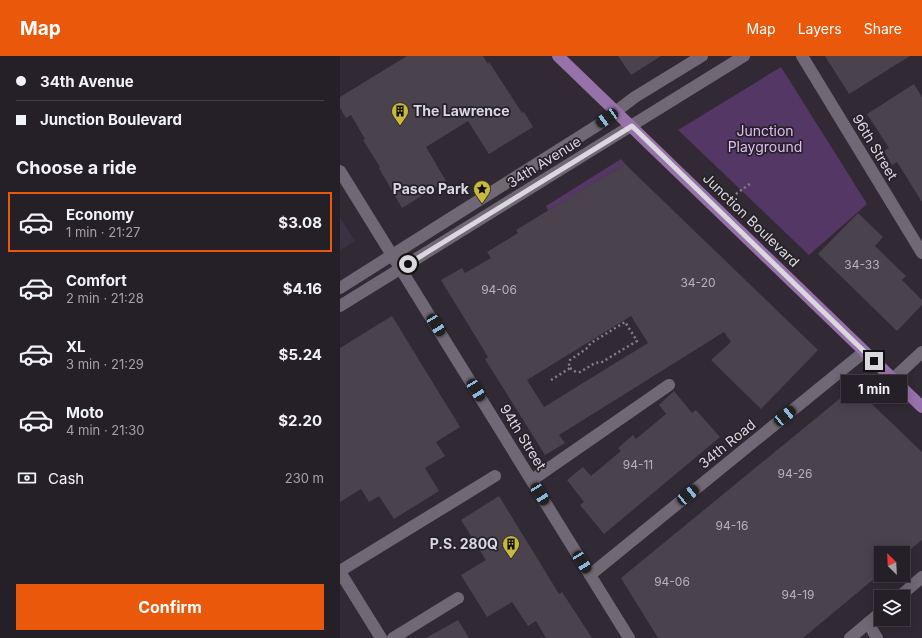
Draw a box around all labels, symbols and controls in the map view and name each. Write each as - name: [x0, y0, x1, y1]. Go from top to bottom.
- text: Map: [20, 17, 61, 40]
- text: Map: [747, 20, 776, 37]
- text: Layers: [798, 20, 842, 37]
- text: Share: [864, 20, 902, 37]
- text: 34th Avenue: [40, 72, 134, 91]
- building icon: The Lawrence: [390, 101, 410, 126]
- place label: The Lawrence: [413, 102, 510, 119]
- car: [594, 106, 620, 130]
- text: Junction Boulevard: [40, 110, 182, 129]
- street label: 96th Street: [849, 111, 902, 183]
- park label: Junction Playground: [728, 122, 802, 155]
- street label: 34th Avenue: [504, 132, 584, 191]
- text: Choose a ride: [16, 157, 137, 178]
- street label: Junction Boulevard: [700, 169, 803, 270]
- place icon: Paseo Park: [472, 179, 492, 204]
- place label: Paseo Park: [393, 180, 470, 197]
- icon: car: [18, 204, 54, 240]
- text: Economy: [66, 205, 134, 224]
- text: $3.08: [278, 213, 322, 232]
- text: 1 min · 21:27: [66, 224, 140, 240]
- route start: [399, 255, 417, 273]
- house number: 34-33: [844, 257, 880, 272]
- icon: car: [18, 270, 54, 306]
- text: Comfort: [66, 271, 127, 290]
- house number: 34-20: [680, 275, 716, 290]
- text: $4.16: [283, 279, 322, 298]
- house number: 94-06: [481, 282, 517, 297]
- text: 2 min · 21:28: [66, 290, 144, 306]
- car: [425, 312, 447, 338]
- icon: car: [18, 336, 54, 372]
- text: XL: [66, 337, 86, 356]
- text: $5.24: [279, 345, 322, 364]
- route end: [865, 352, 883, 370]
- text: 3 min · 21:29: [66, 356, 144, 372]
- callout: 1 min: [841, 375, 907, 403]
- car: [465, 377, 487, 403]
- text: 1 min: [858, 381, 890, 397]
- street label: 94th Street: [497, 401, 550, 473]
- icon: car: [18, 402, 54, 438]
- text: Moto: [66, 403, 104, 422]
- car: [772, 404, 798, 428]
- text: $2.20: [278, 411, 322, 430]
- street label: 34th Road: [695, 416, 759, 472]
- text: 4 min · 21:30: [66, 422, 145, 438]
- house number: 94-11: [623, 457, 653, 472]
- house number: 94-26: [777, 466, 813, 481]
- icon: cash: [16, 467, 38, 489]
- text: Cash: [48, 469, 84, 488]
- text: 230 m: [285, 470, 324, 486]
- car: [529, 481, 551, 507]
- car: [675, 483, 701, 507]
- house number: 94-16: [715, 518, 749, 533]
- building icon: P.S. 280Q: [501, 534, 521, 559]
- place label: P.S. 280Q: [430, 535, 498, 552]
- north arrow: [874, 546, 910, 582]
- map controls: [874, 546, 910, 626]
- car: [571, 549, 593, 575]
- house number: 94-06: [654, 574, 690, 589]
- button: Confirm: [16, 584, 324, 630]
- house number: 94-19: [781, 587, 815, 602]
- button: layers: [874, 590, 910, 626]

